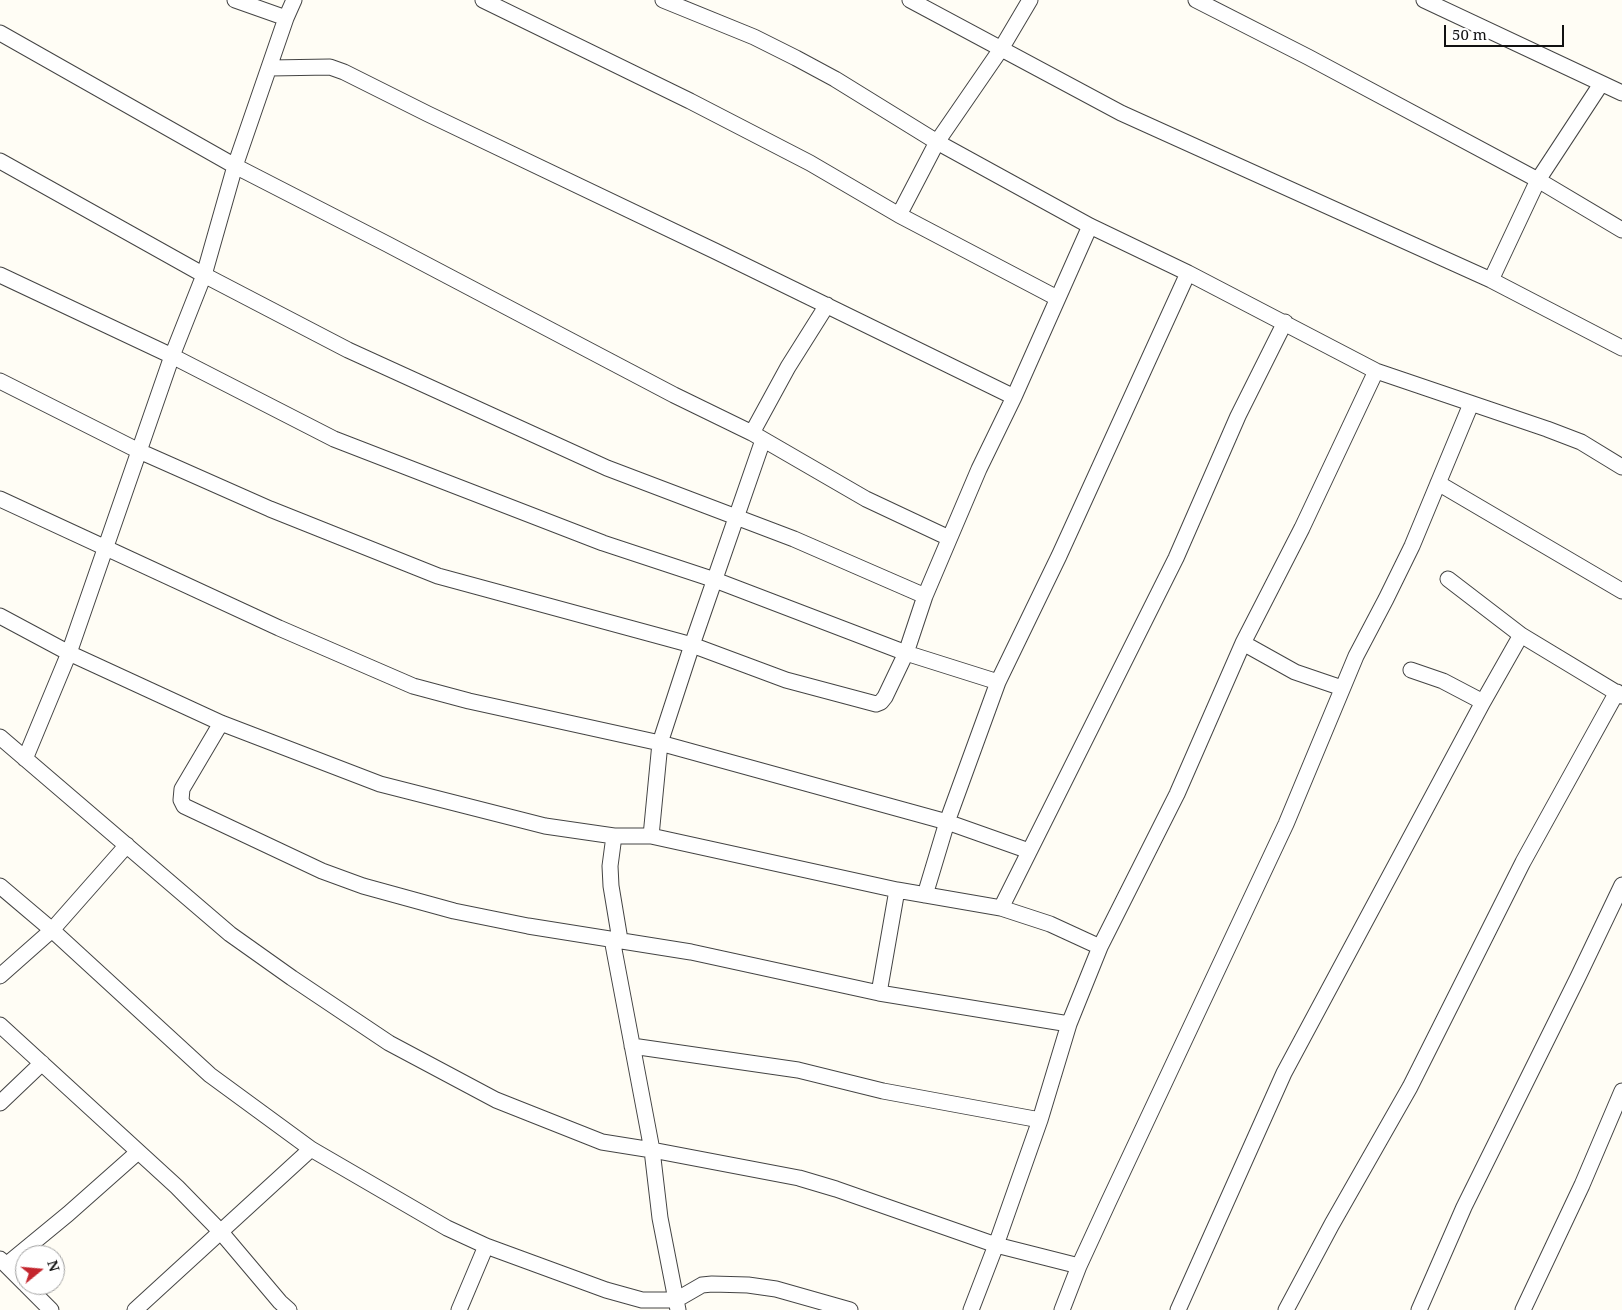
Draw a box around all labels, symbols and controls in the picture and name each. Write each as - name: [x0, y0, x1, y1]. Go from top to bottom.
- scale bar: [1447, 15, 1567, 47]
- text: 50 m: [1452, 24, 1487, 44]
- north arrow: [15, 1245, 65, 1295]
- text: N: [43, 1258, 65, 1274]

